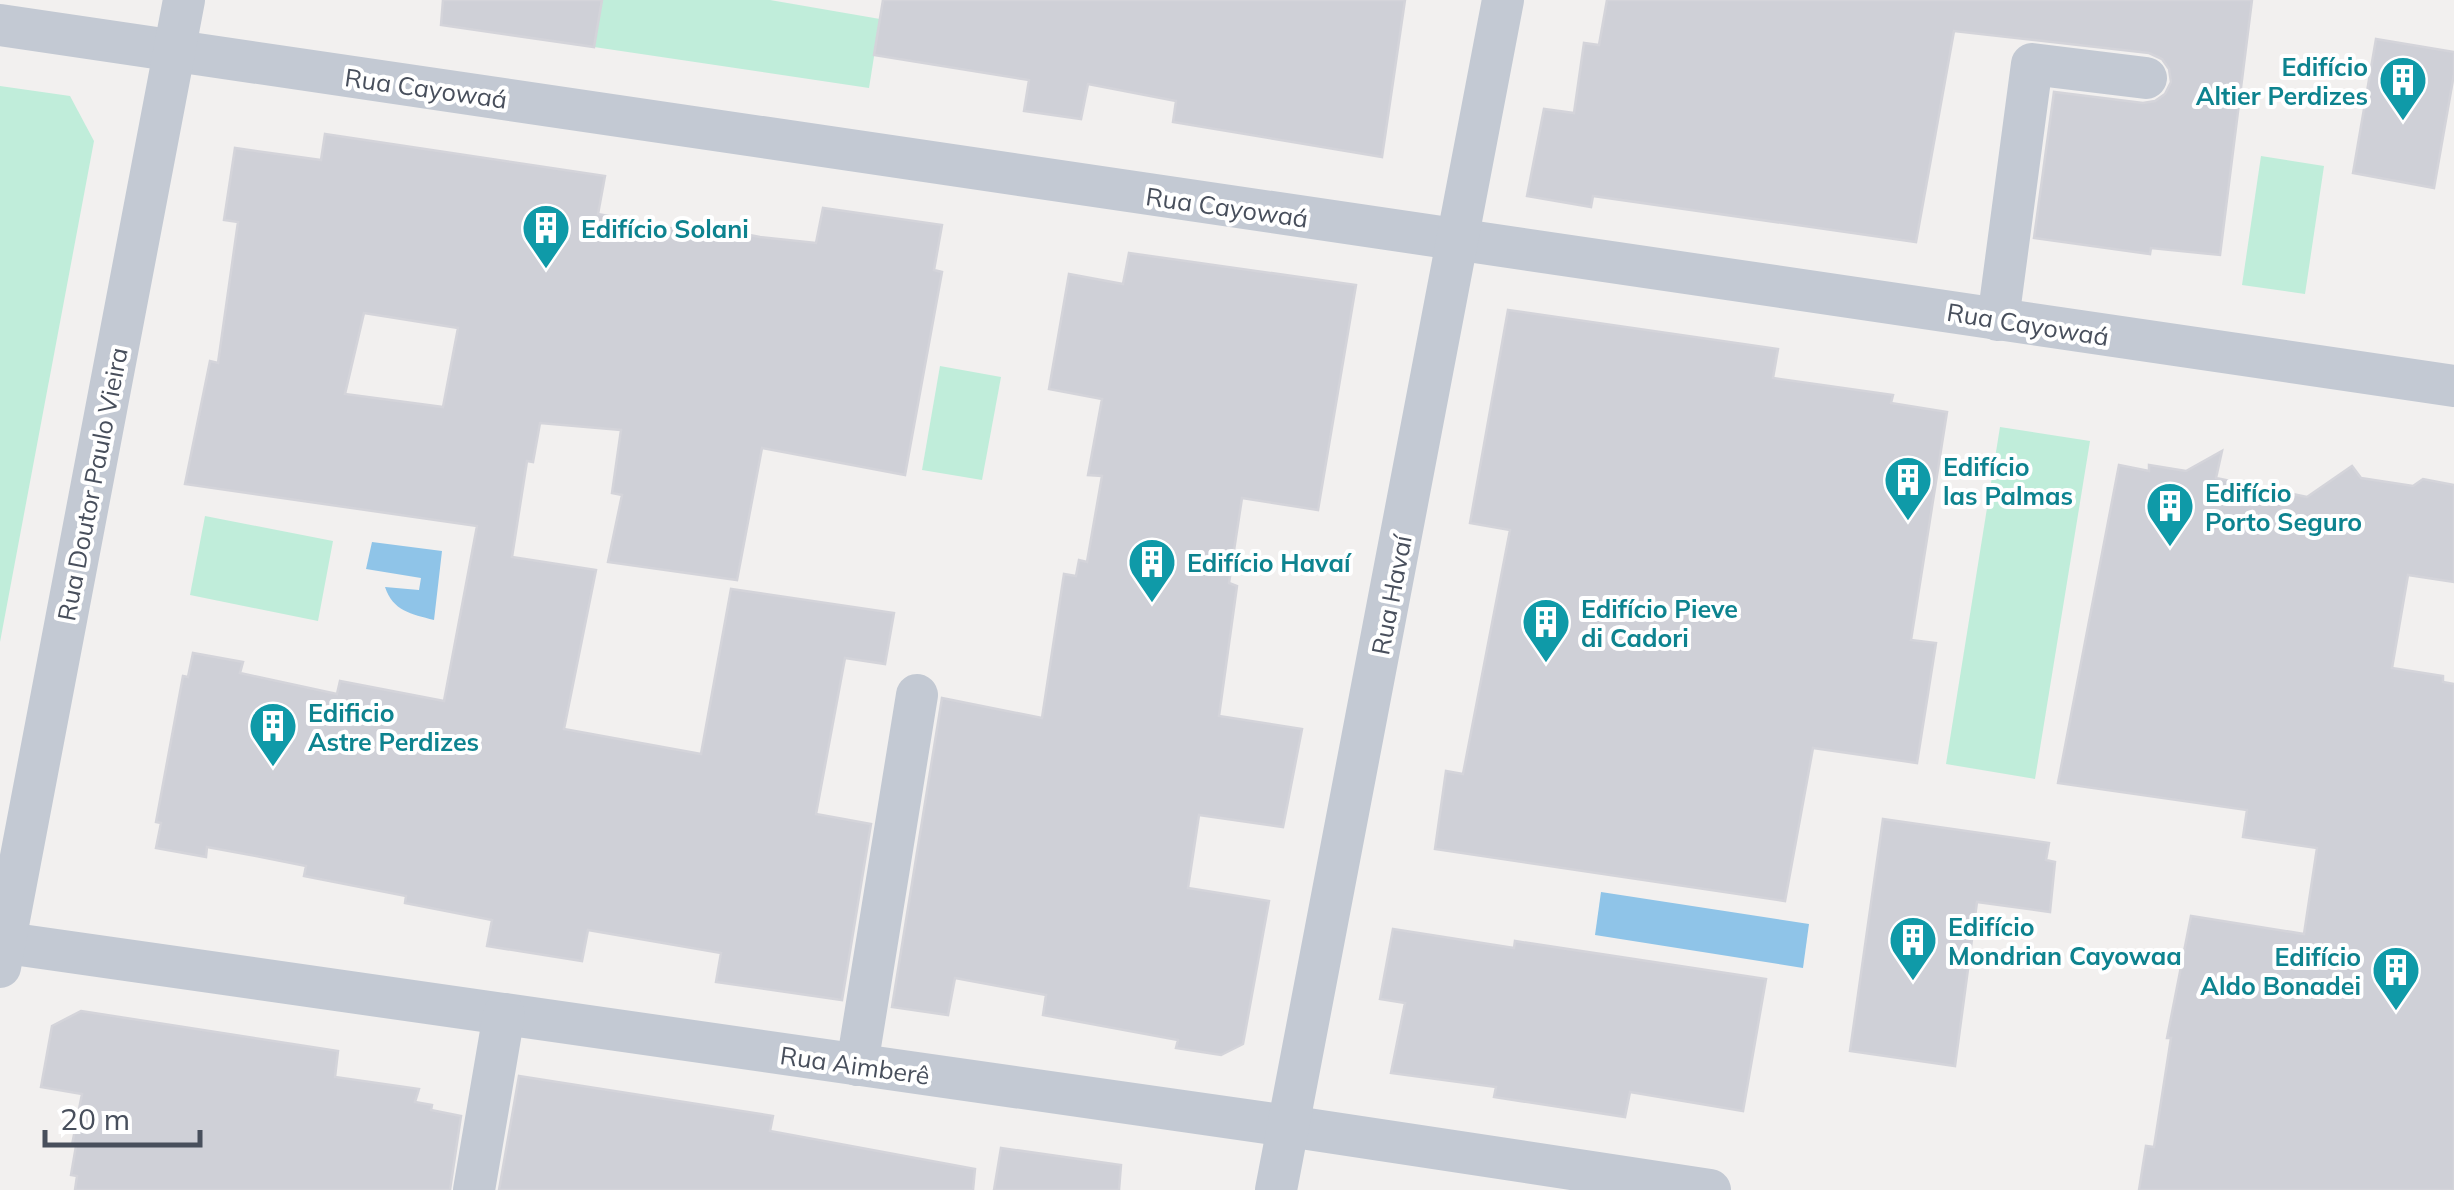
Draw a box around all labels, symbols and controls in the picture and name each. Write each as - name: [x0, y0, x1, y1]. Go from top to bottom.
- place label: Edifício Altier Perdizes: [2196, 51, 2368, 111]
- building icon: Edifício Altier Perdizes: [2377, 54, 2429, 122]
- street label: Rua Cayowaá: [343, 61, 509, 115]
- street label: Rua Cayowaá: [1144, 180, 1310, 234]
- building icon: Edifício Solani: [520, 202, 572, 270]
- place label: Edifício Solani: [581, 213, 749, 244]
- street label: Rua Cayowaá: [1945, 296, 2111, 352]
- street label: Rua Doutor Paulo Vieira: [50, 345, 134, 623]
- place label: Edifício las Palmas: [1943, 451, 2073, 511]
- building icon: Edifício las Palmas: [1882, 454, 1934, 522]
- place label: Edifício Porto Seguro: [2205, 477, 2362, 537]
- building icon: Edifício Porto Seguro: [2144, 480, 2196, 548]
- street label: Rua Havaí: [1364, 532, 1418, 657]
- building icon: Edifício Havaí: [1126, 536, 1178, 604]
- place label: Edifício Havaí: [1187, 547, 1352, 578]
- place label: Edifício Pieve di Cadori: [1581, 593, 1738, 653]
- building icon: Edifício Pieve di Cadori: [1520, 596, 1572, 664]
- place label: Edificio Astre Perdizes: [308, 697, 479, 757]
- building icon: Edificio Astre Perdizes: [247, 700, 299, 768]
- place label: Edifício Mondrian Cayowaa: [1948, 911, 2182, 971]
- building icon: Edifício Mondrian Cayowaa: [1887, 914, 1939, 982]
- place label: Edifício Aldo Bonadei: [2200, 941, 2361, 1001]
- building icon: Edifício Aldo Bonadei: [2370, 944, 2422, 1012]
- street label: Rua Aimberê: [778, 1039, 932, 1091]
- scale bar: [45, 1085, 200, 1147]
- text: 20 m: [60, 1100, 130, 1138]

